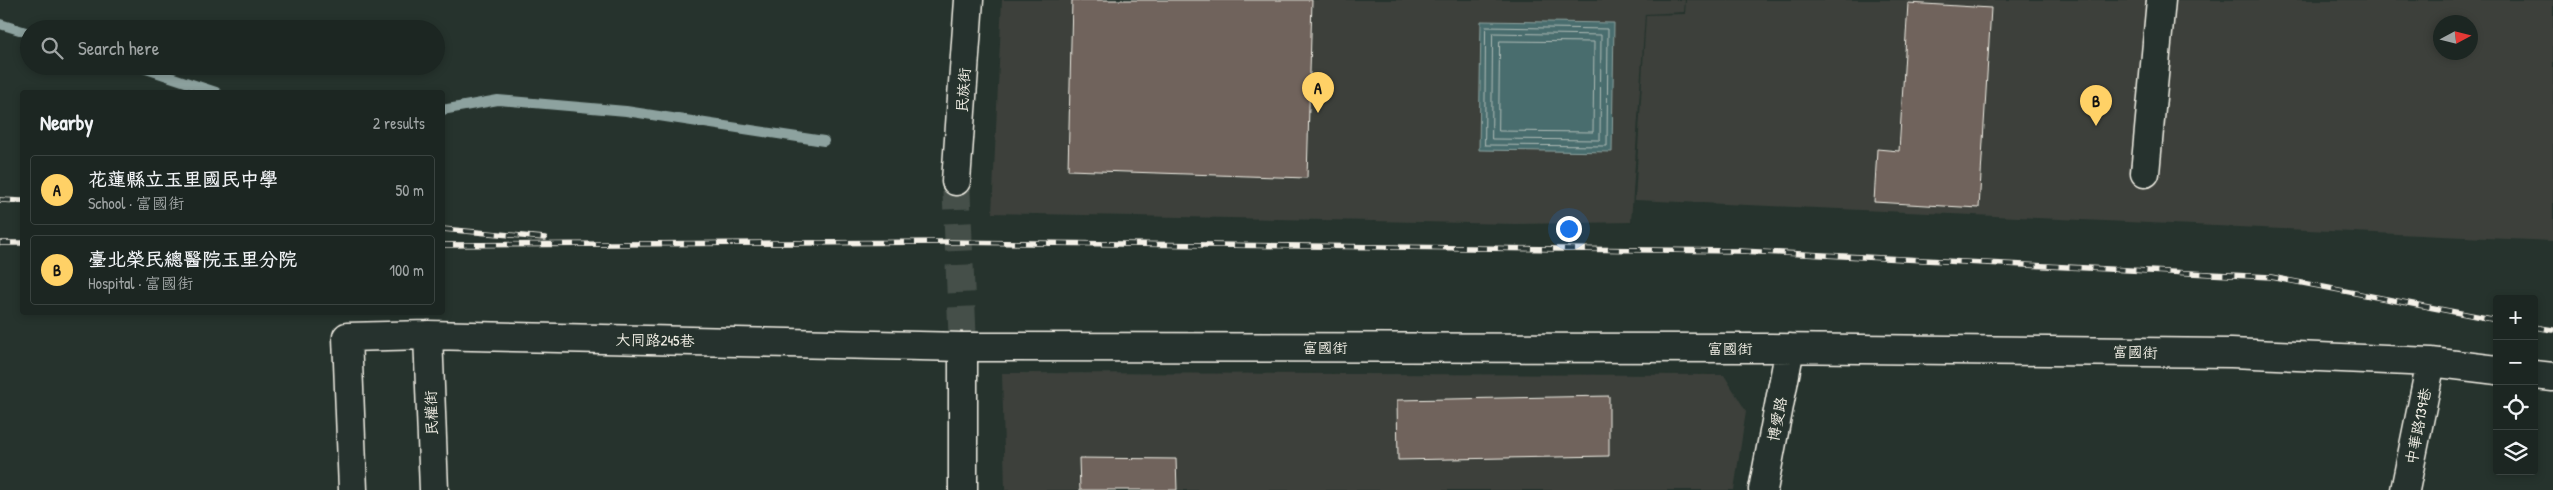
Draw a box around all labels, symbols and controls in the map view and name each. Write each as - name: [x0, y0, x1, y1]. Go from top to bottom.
- north arrow: [2433, 15, 2478, 60]
- search box: [20, 20, 445, 75]
- icon: search: [38, 34, 66, 62]
- text: Search here: [78, 35, 159, 61]
- street label: 民族街: [951, 67, 975, 113]
- pin: A: [1302, 72, 1334, 113]
- pin: B: [2080, 85, 2112, 126]
- text: Nearby: [40, 108, 93, 137]
- text: 2 results: [373, 112, 425, 134]
- text: 花蓮縣立玉里國民中學: [88, 166, 278, 192]
- text: A: [53, 179, 61, 201]
- text: 50 m: [396, 179, 424, 201]
- text: School · 富國街: [88, 192, 184, 214]
- your location: [1556, 216, 1582, 242]
- text: 臺北榮民總醫院玉里分院: [88, 246, 297, 272]
- text: B: [53, 259, 61, 281]
- text: 100 m: [389, 259, 424, 281]
- text: Hospital · 富國街: [88, 272, 193, 294]
- map controls: [2493, 295, 2538, 475]
- button: +: [2493, 295, 2538, 340]
- street label: 大同路245巷: [615, 329, 695, 351]
- street label: 富國街: [1302, 337, 1348, 358]
- street label: 富國街: [1707, 338, 1753, 359]
- button: −: [2493, 340, 2538, 385]
- street label: 富國街: [2112, 341, 2158, 363]
- button: locate: [2493, 385, 2538, 430]
- street label: 中華路139巷: [2400, 386, 2436, 466]
- street label: 民權街: [420, 390, 442, 436]
- street label: 博愛路: [1762, 395, 1792, 443]
- button: layers: [2493, 430, 2538, 475]

